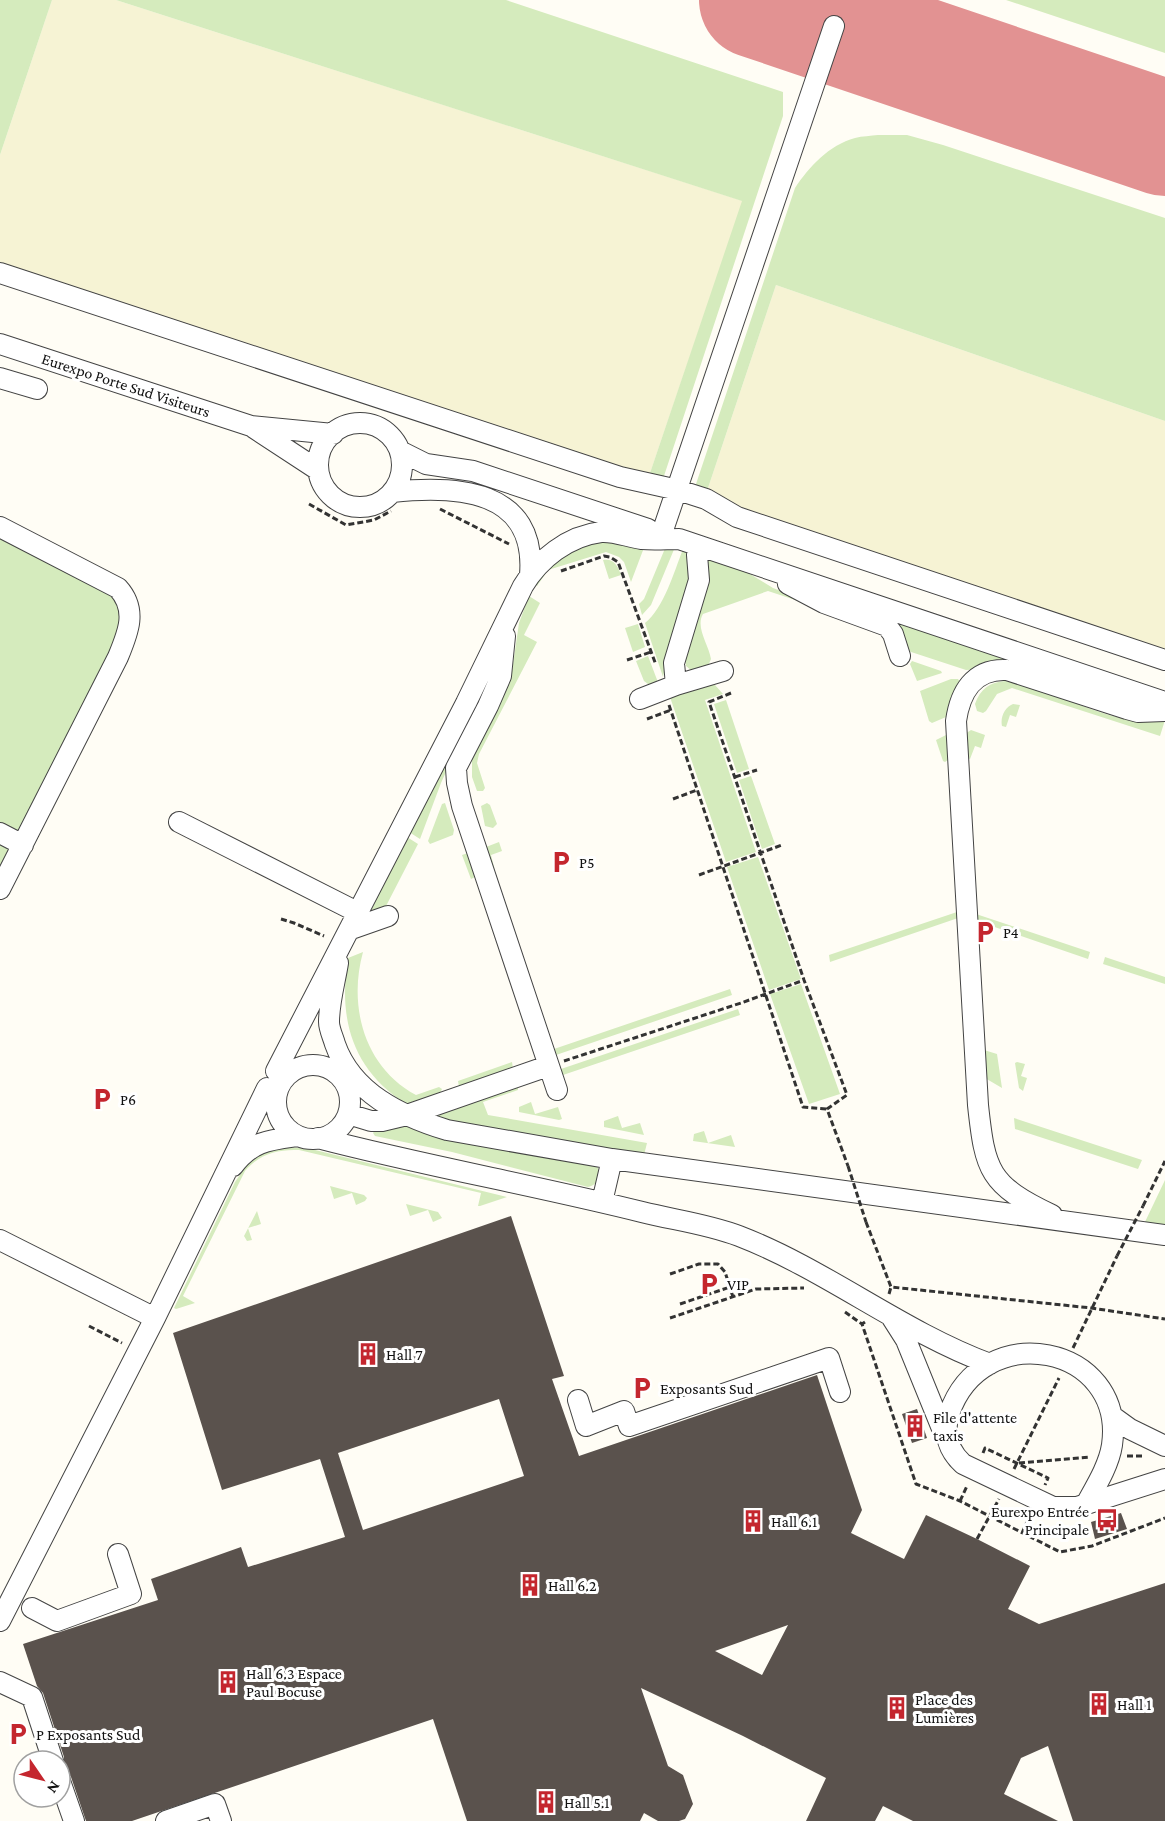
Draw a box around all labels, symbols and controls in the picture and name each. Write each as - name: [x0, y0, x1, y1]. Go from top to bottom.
- street label: Eurexpo Porte Sud Visiteurs: [39, 350, 212, 421]
- parking icon: P5: [548, 849, 574, 875]
- place label: P5: [579, 854, 595, 871]
- parking icon: P4: [972, 919, 998, 945]
- place label: P4: [1003, 924, 1019, 941]
- parking icon: P6: [89, 1086, 115, 1112]
- place label: P6: [120, 1091, 136, 1108]
- parking icon: VIP: [696, 1271, 722, 1297]
- place label: VIP: [727, 1276, 749, 1293]
- building icon: Hall 7: [355, 1341, 381, 1367]
- place label: Hall 7: [386, 1346, 423, 1363]
- parking icon: Exposants Sud: [629, 1375, 655, 1401]
- place label: Exposants Sud: [660, 1380, 754, 1398]
- place label: File d'attente taxis: [933, 1409, 1017, 1444]
- building icon: File d'attente taxis: [902, 1413, 928, 1439]
- place label: Eurexpo Entrée Principale: [991, 1503, 1089, 1539]
- bus stop icon: Eurexpo Entrée Principale: [1094, 1507, 1120, 1533]
- building icon: Hall 6.1: [740, 1508, 766, 1534]
- place label: Hall 6.1: [771, 1513, 817, 1530]
- building icon: Hall 6.2: [517, 1572, 543, 1598]
- place label: Hall 6.2: [548, 1577, 597, 1594]
- place label: Hall 6.3 Espace Paul Bocuse: [246, 1665, 342, 1700]
- building icon: Hall 6.3 Espace Paul Bocuse: [215, 1669, 241, 1695]
- place label: Place des Lumières: [915, 1691, 974, 1726]
- building icon: Hall 1: [1086, 1691, 1112, 1717]
- building icon: Place des Lumières: [884, 1695, 910, 1721]
- place label: Hall 1: [1117, 1696, 1152, 1713]
- parking icon: P Exposants Sud: [5, 1721, 31, 1747]
- place label: P Exposants Sud: [36, 1726, 141, 1744]
- north arrow: [12, 1749, 72, 1809]
- text: N: [44, 1778, 64, 1797]
- building icon: Hall 5.1: [533, 1789, 559, 1815]
- place label: Hall 5.1: [564, 1794, 610, 1811]

